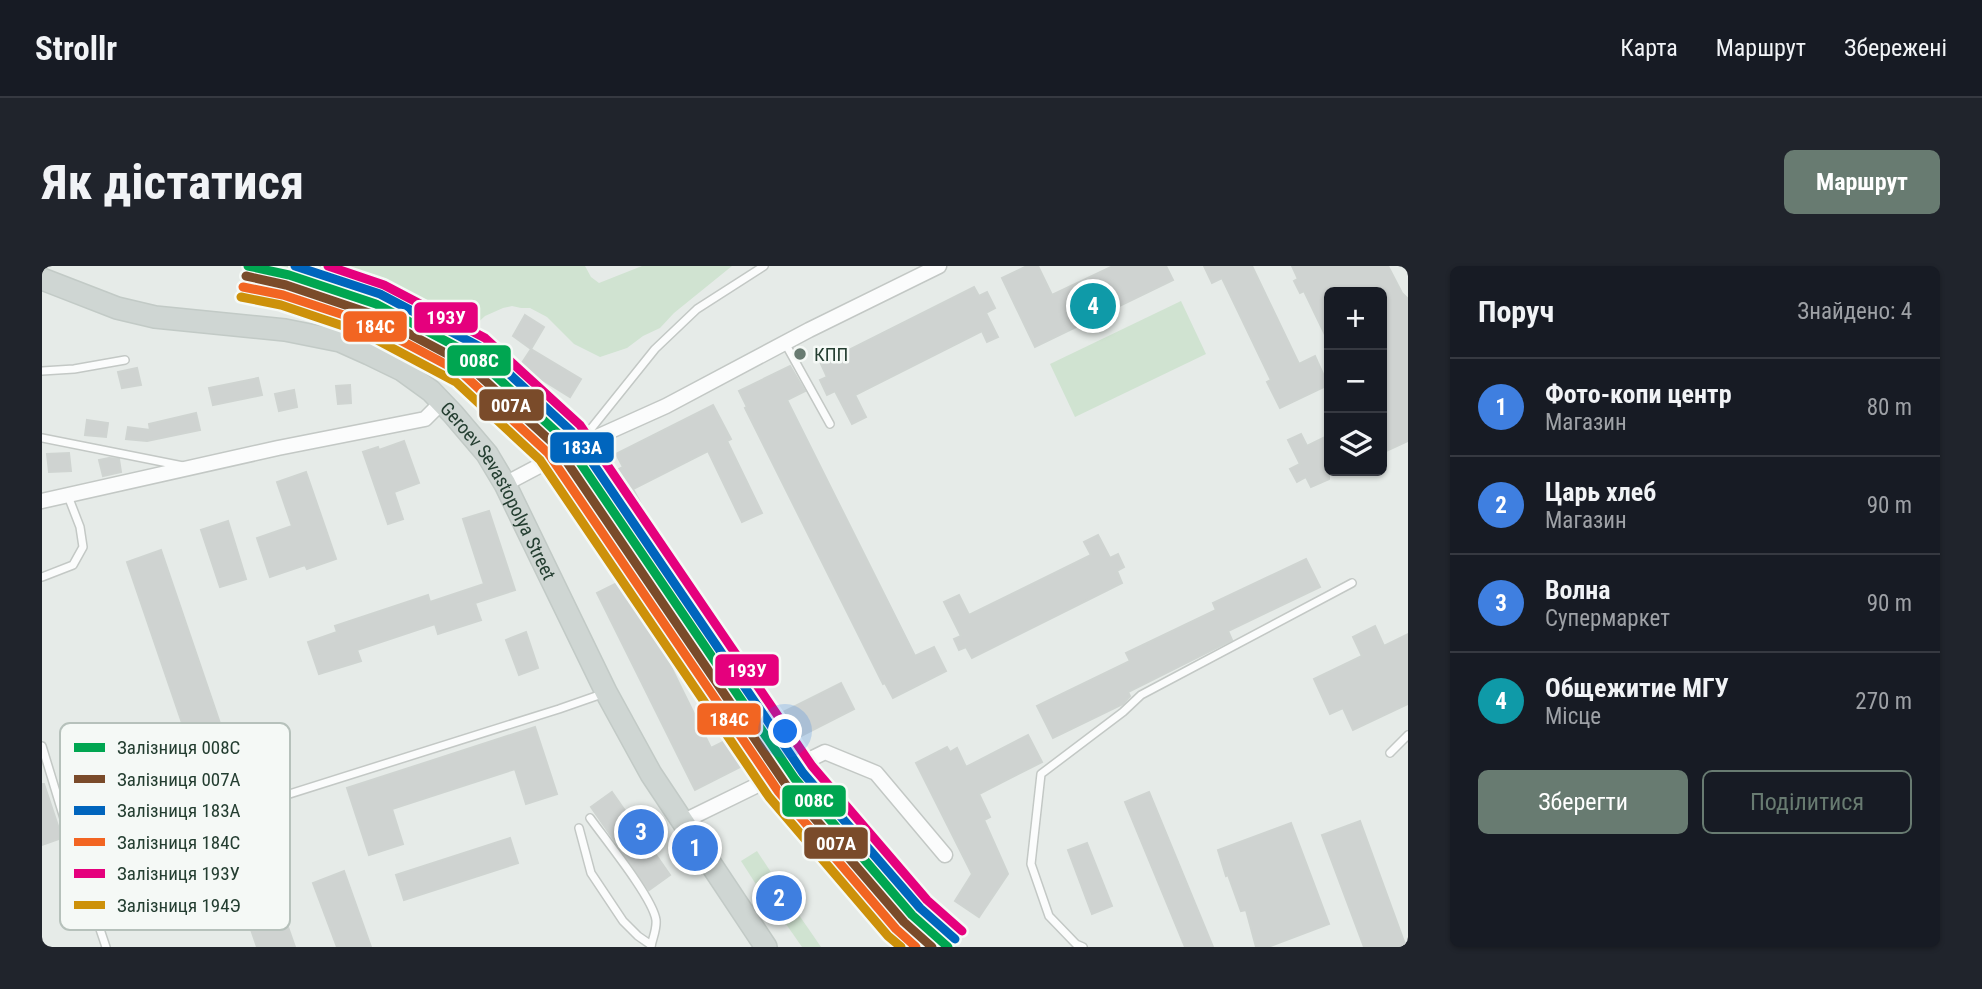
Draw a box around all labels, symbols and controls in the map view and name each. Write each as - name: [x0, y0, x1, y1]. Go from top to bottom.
- text: Strollr: [35, 29, 117, 68]
- text: Карта: [1620, 34, 1678, 62]
- text: Маршрут: [1716, 34, 1806, 62]
- text: Збережені: [1844, 34, 1947, 62]
- button: Маршрут: [1784, 150, 1940, 214]
- text: Як дістатися: [42, 154, 304, 211]
- pin: 4: [1070, 280, 1116, 332]
- map controls: [1324, 287, 1387, 476]
- button: +: [1324, 287, 1387, 350]
- text: Поруч: [1478, 294, 1554, 329]
- text: Знайдено: 4: [1797, 298, 1912, 325]
- line badge: 193У: [413, 301, 479, 334]
- text: 193У: [426, 306, 466, 329]
- line badge: 184С: [342, 310, 408, 343]
- text: 184С: [355, 315, 395, 338]
- place label: КПП: [814, 343, 848, 366]
- line badge: 008С: [446, 344, 512, 377]
- marker: КПП: [792, 346, 808, 362]
- text: 008С: [459, 349, 499, 372]
- button: −: [1324, 350, 1387, 413]
- text: Фото-копи центр: [1545, 379, 1732, 409]
- line badge: 007А: [478, 388, 545, 422]
- text: 007А: [491, 394, 532, 417]
- text: 1: [1495, 394, 1507, 421]
- text: 80 m: [1867, 394, 1912, 421]
- street label: Geroev Sevastopolya Street: [435, 397, 561, 584]
- text: Магазин: [1545, 409, 1627, 436]
- button: layers: [1324, 413, 1387, 476]
- line badge: 183А: [549, 431, 615, 464]
- text: 183А: [562, 436, 603, 459]
- text: Царь хлеб: [1545, 477, 1656, 507]
- text: 2: [1495, 492, 1507, 519]
- text: 90 m: [1867, 492, 1912, 519]
- text: Магазин: [1545, 507, 1627, 534]
- text: Волна: [1545, 575, 1611, 605]
- text: 3: [1495, 590, 1507, 617]
- text: 90 m: [1867, 590, 1912, 617]
- text: Супермаркет: [1545, 605, 1670, 632]
- line badge: 193У: [714, 653, 780, 687]
- text: 193У: [727, 659, 767, 682]
- text: Общежитие МГУ: [1545, 673, 1729, 703]
- text: 4: [1495, 688, 1507, 715]
- text: 270 m: [1855, 688, 1912, 715]
- line badge: 184С: [696, 702, 762, 736]
- text: Місце: [1545, 703, 1601, 730]
- text: 184С: [709, 708, 749, 731]
- your location: [768, 714, 802, 748]
- legend: [60, 723, 290, 930]
- text: Залізниця 008С: [117, 736, 240, 759]
- text: Залізниця 007А: [117, 768, 241, 791]
- button: Зберегти: [1478, 770, 1688, 834]
- button: Поділитися: [1702, 770, 1912, 834]
- line badge: 008С: [781, 784, 847, 818]
- text: 008С: [794, 789, 834, 812]
- text: Залізниця 183А: [117, 799, 241, 822]
- pin: 3: [618, 806, 664, 858]
- pin: 1: [672, 822, 718, 874]
- line badge: 007А: [803, 826, 869, 860]
- text: Залізниця 184С: [117, 831, 240, 854]
- text: 007А: [816, 832, 857, 855]
- text: Залізниця 193У: [117, 862, 240, 885]
- pin: 2: [756, 872, 802, 924]
- text: Залізниця 194Э: [117, 894, 241, 917]

